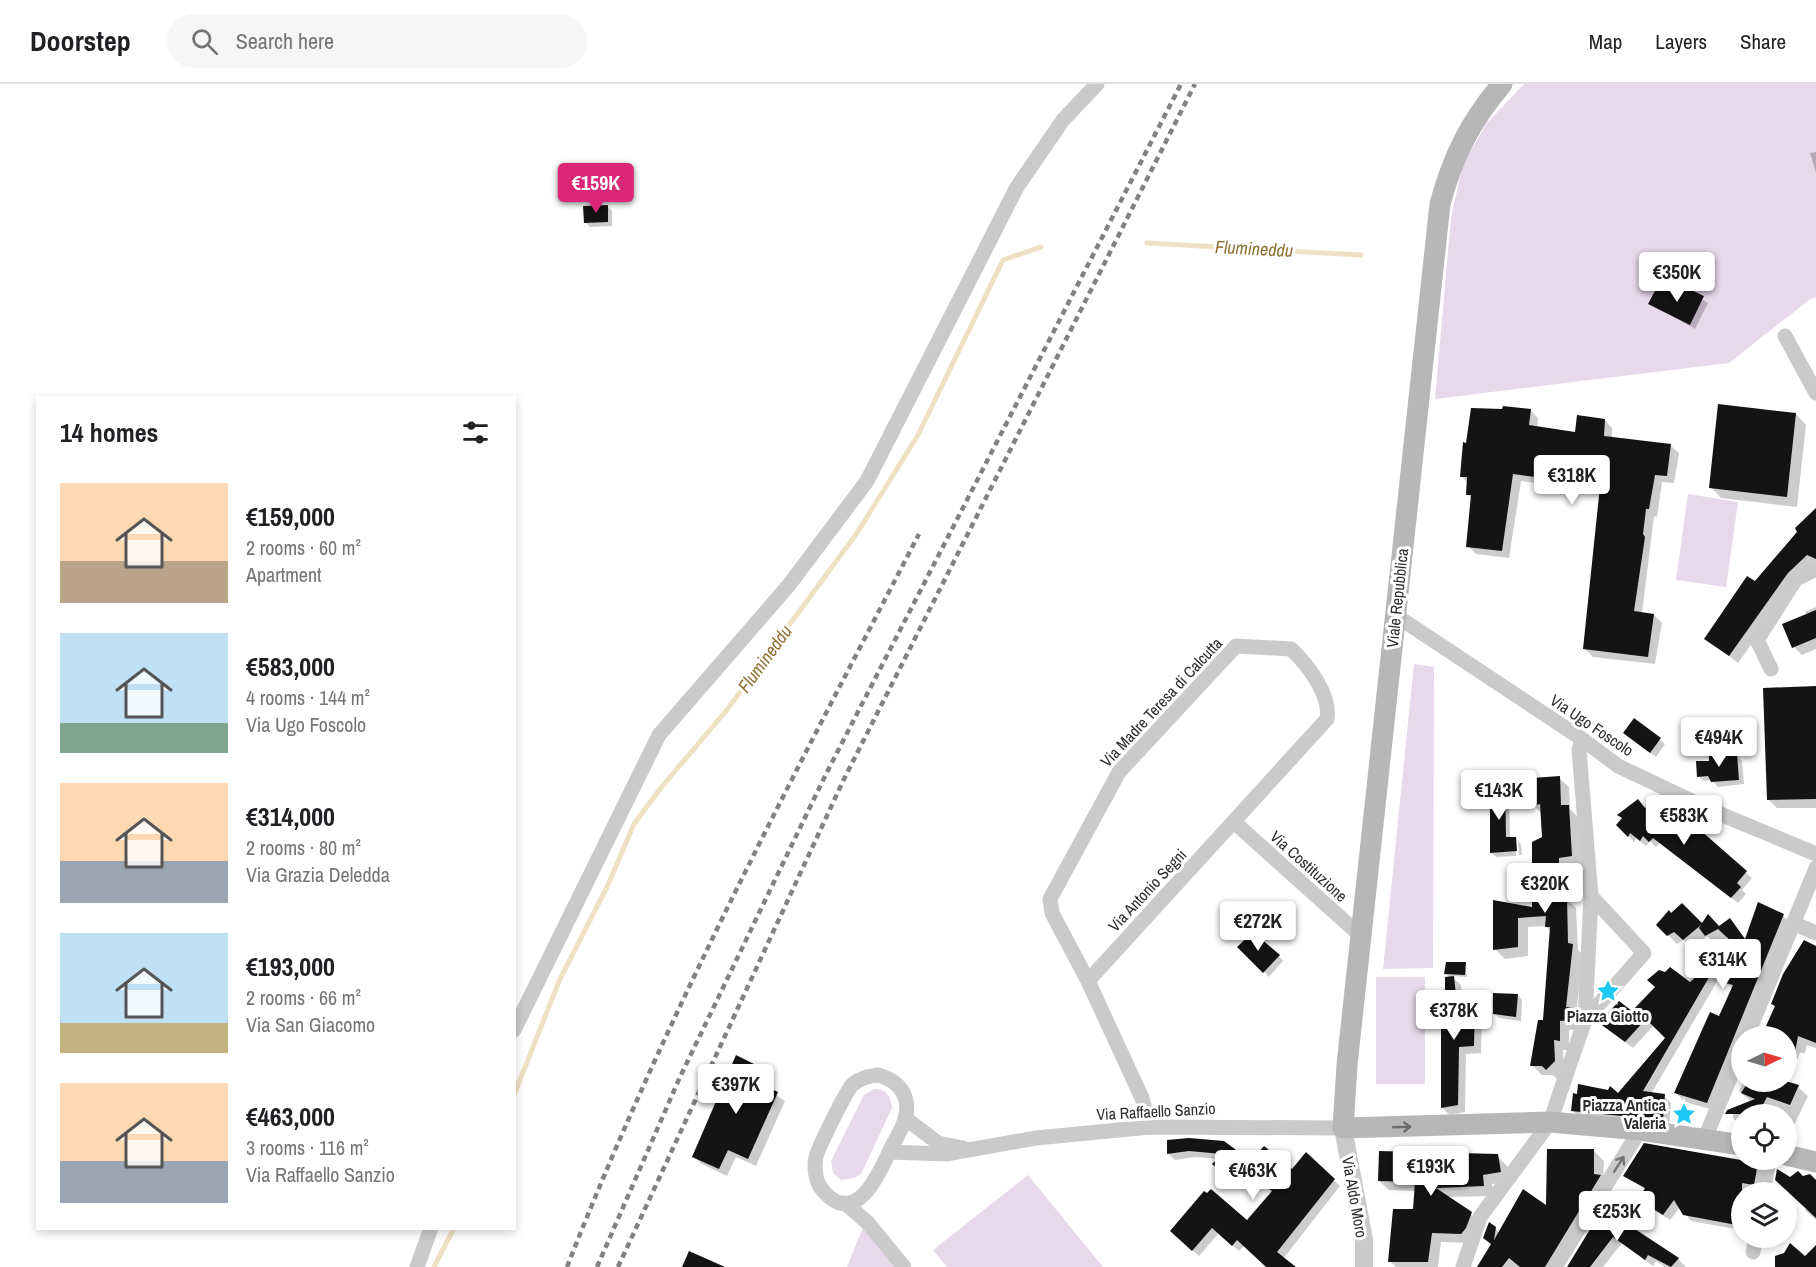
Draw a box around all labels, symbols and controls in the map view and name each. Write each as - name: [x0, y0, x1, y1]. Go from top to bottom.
- search box: [167, 14, 587, 68]
- text: Doorstep: [30, 22, 131, 60]
- icon: search: [188, 25, 221, 58]
- text: Search here: [236, 26, 334, 56]
- text: Map: [1589, 27, 1622, 56]
- text: Layers: [1655, 27, 1707, 56]
- text: Share: [1740, 27, 1786, 56]
- pin: €159K: [554, 163, 638, 214]
- text: €159K: [572, 169, 620, 196]
- water label: Flumineddu: [1214, 234, 1294, 263]
- pin: €350K: [1635, 252, 1719, 303]
- text: €350K: [1653, 258, 1701, 285]
- text: 14 homes: [60, 415, 158, 450]
- icon: filters: [459, 416, 492, 449]
- pin: €318K: [1530, 455, 1614, 506]
- text: €318K: [1548, 461, 1596, 488]
- text: €159,000: [246, 499, 335, 534]
- icon: home: [108, 507, 180, 579]
- text: 2 rooms · 60 m²: [246, 534, 361, 561]
- street label: Viale Repubblica: [1381, 547, 1413, 649]
- text: Apartment: [246, 561, 322, 588]
- water label: Flumineddu: [732, 620, 798, 698]
- street label: Via Madre Teresa di Calcutta: [1095, 632, 1227, 771]
- text: €583,000: [246, 649, 335, 684]
- icon: home: [108, 657, 180, 729]
- text: 4 rooms · 144 m²: [246, 684, 370, 711]
- street label: Via Ugo Foscolo: [1546, 689, 1638, 761]
- text: Via Ugo Foscolo: [246, 711, 366, 738]
- pin: €494K: [1677, 717, 1761, 768]
- text: €494K: [1695, 723, 1743, 750]
- pin: €143K: [1457, 770, 1541, 821]
- text: €143K: [1475, 776, 1523, 803]
- pin: €583K: [1642, 795, 1726, 846]
- text: €314,000: [246, 799, 335, 834]
- text: €583K: [1660, 801, 1708, 828]
- icon: home: [108, 807, 180, 879]
- street label: Via Costituzione: [1266, 825, 1352, 907]
- text: 2 rooms · 80 m²: [246, 834, 361, 861]
- street label: Via Antonio Segni: [1103, 844, 1191, 936]
- text: Via Grazia Deledda: [246, 861, 390, 888]
- pin: €320K: [1503, 863, 1587, 914]
- text: €320K: [1521, 869, 1569, 896]
- pin: €272K: [1216, 901, 1300, 952]
- text: €272K: [1234, 907, 1282, 934]
- pin: €314K: [1681, 939, 1765, 990]
- text: €314K: [1699, 945, 1747, 972]
- text: €193,000: [246, 949, 335, 984]
- icon: home: [108, 957, 180, 1029]
- place icon: Piazza Giotto: [1595, 978, 1621, 1004]
- text: 2 rooms · 66 m²: [246, 984, 361, 1011]
- pin: €378K: [1412, 990, 1496, 1041]
- text: €378K: [1430, 996, 1478, 1023]
- place label: Piazza Giotto: [1567, 1005, 1649, 1027]
- text: Via San Giacomo: [246, 1011, 375, 1038]
- north arrow: [1731, 1026, 1797, 1092]
- map controls: [1731, 1026, 1797, 1248]
- pin: €397K: [694, 1064, 778, 1115]
- text: €397K: [712, 1070, 760, 1097]
- place label: Piazza Antica Valeria: [1583, 1094, 1667, 1134]
- street label: Via Raffaello Sanzio: [1096, 1097, 1216, 1125]
- text: €463,000: [246, 1099, 335, 1134]
- place icon: Piazza Antica Valeria: [1671, 1101, 1697, 1127]
- button: locate: [1731, 1104, 1797, 1170]
- icon: home: [108, 1107, 180, 1179]
- one-way arrow: [1391, 1121, 1411, 1132]
- text: 3 rooms · 116 m²: [246, 1134, 369, 1161]
- pin: €193K: [1389, 1146, 1473, 1197]
- pin: €463K: [1211, 1150, 1295, 1201]
- text: €193K: [1407, 1152, 1455, 1179]
- street label: Via Aldo Moro: [1337, 1155, 1373, 1239]
- text: €463K: [1229, 1156, 1277, 1183]
- one-way arrow: [1614, 1156, 1626, 1173]
- text: Via Raffaello Sanzio: [246, 1161, 395, 1188]
- button: layers: [1731, 1182, 1797, 1248]
- pin: €253K: [1575, 1191, 1659, 1242]
- text: €253K: [1593, 1197, 1641, 1224]

